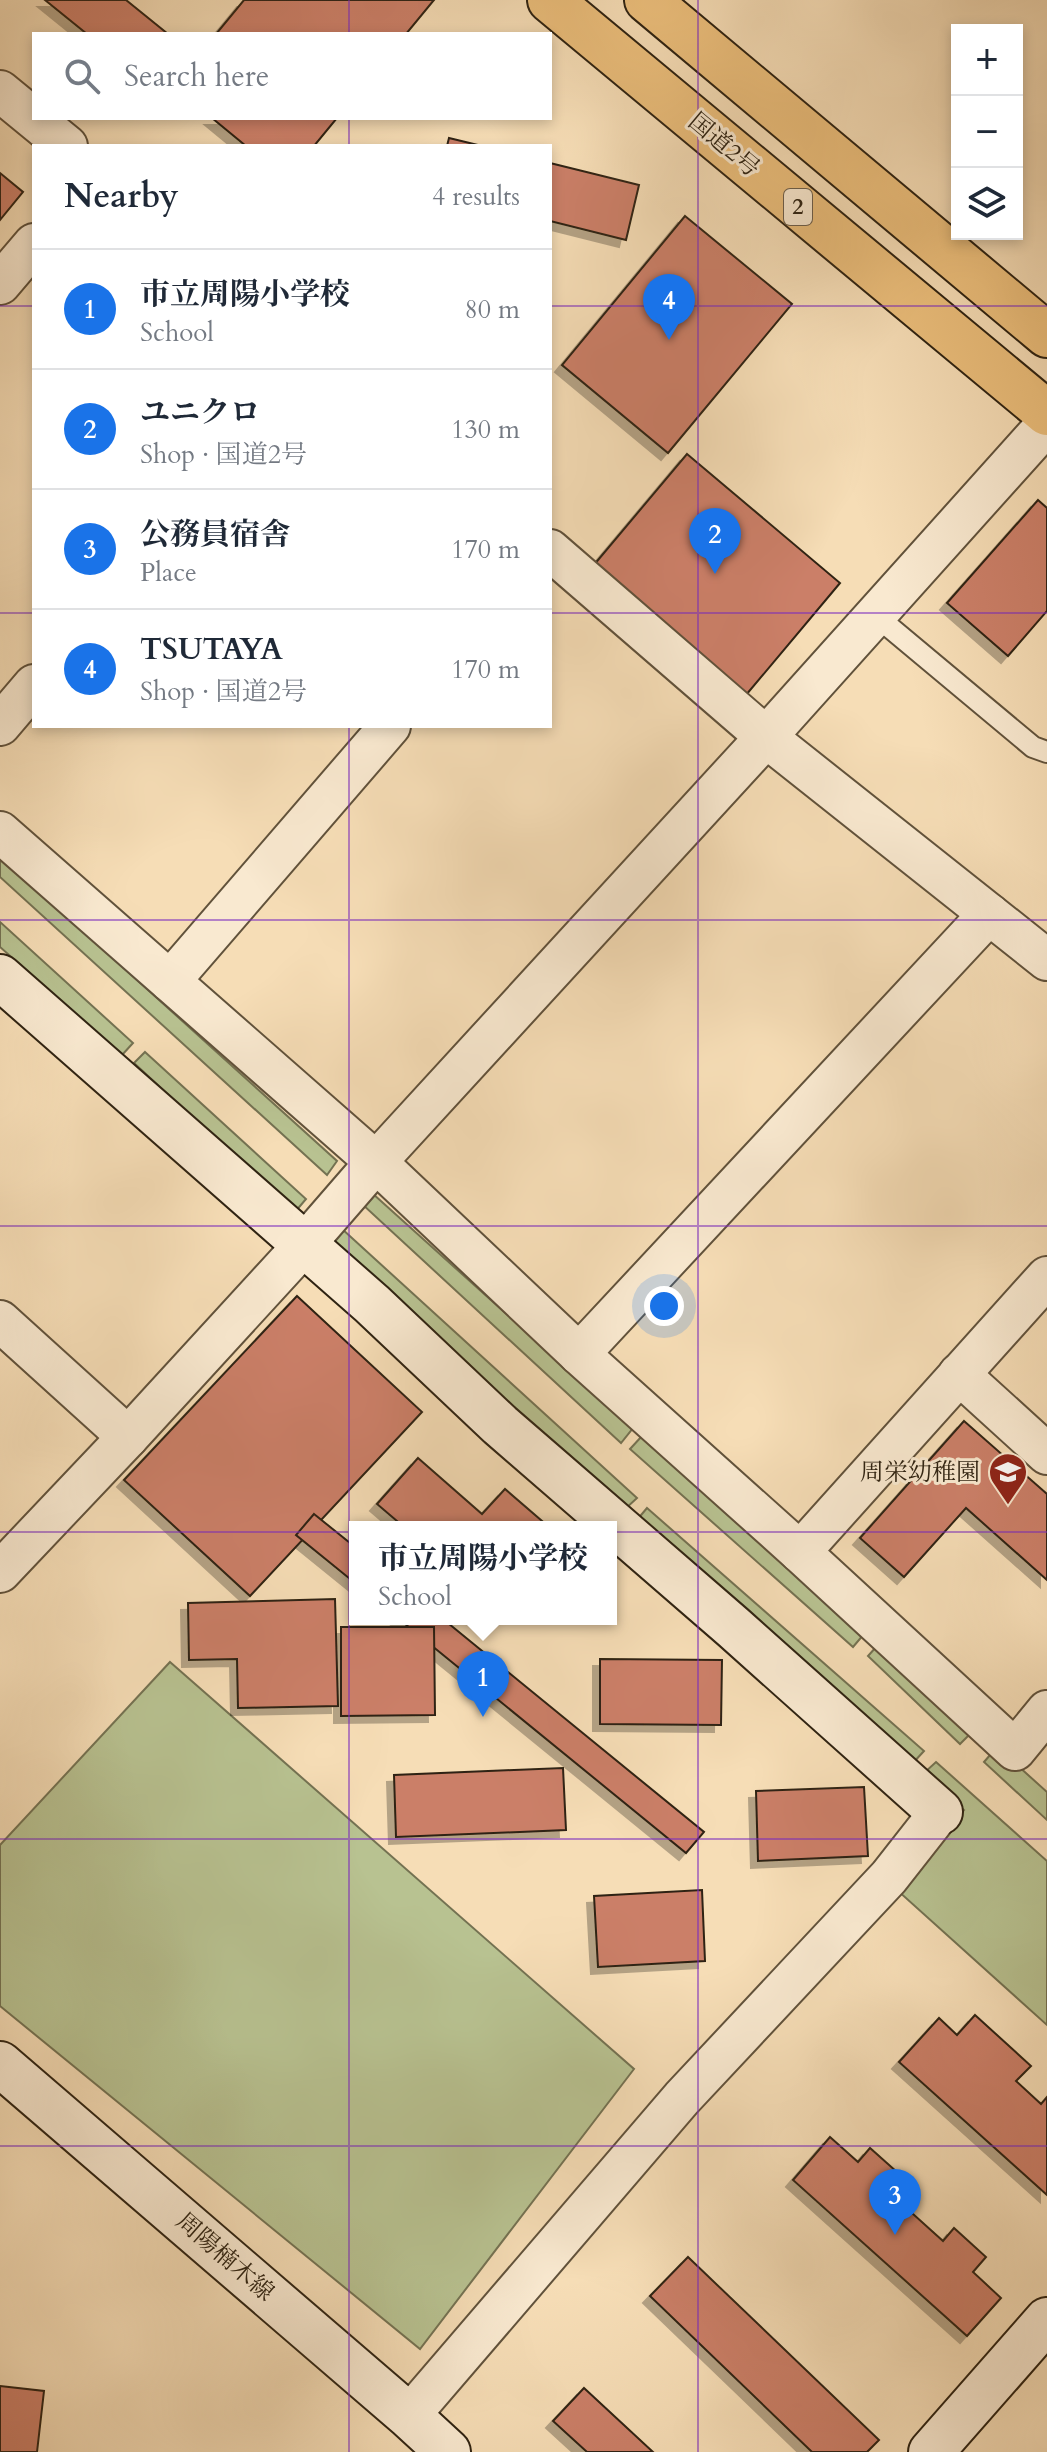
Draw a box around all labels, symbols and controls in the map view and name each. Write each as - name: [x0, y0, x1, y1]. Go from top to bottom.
- map controls: [951, 24, 1023, 240]
- button: +: [951, 24, 1023, 96]
- search box: [32, 32, 552, 120]
- icon: search: [60, 54, 104, 98]
- text: Search here: [124, 56, 269, 97]
- button: −: [951, 96, 1023, 168]
- street label: 国道2号: [681, 105, 767, 185]
- button: layers: [951, 168, 1023, 240]
- text: Nearby: [64, 173, 179, 219]
- text: 4 results: [432, 179, 520, 214]
- road number: 2: [784, 189, 812, 225]
- text: 市立周陽小学校: [140, 274, 350, 315]
- pin: 4: [643, 274, 695, 340]
- text: 1: [83, 292, 97, 327]
- text: 80 m: [464, 292, 520, 327]
- text: School: [140, 315, 214, 350]
- text: ユニクロ: [140, 392, 260, 433]
- text: 2: [83, 412, 97, 447]
- text: 130 m: [451, 412, 520, 447]
- text: Shop · 国道2号: [140, 437, 307, 472]
- pin: 2: [689, 508, 741, 574]
- text: 公務員宿舎: [140, 514, 290, 555]
- text: 3: [83, 532, 97, 567]
- text: 170 m: [451, 532, 520, 567]
- text: Place: [140, 555, 197, 590]
- text: TSUTAYA: [140, 629, 283, 670]
- text: 4: [83, 652, 97, 687]
- text: 170 m: [451, 652, 520, 687]
- text: Shop · 国道2号: [140, 674, 307, 709]
- your location: [644, 1286, 684, 1326]
- school or university icon: 周栄幼稚園: [987, 1451, 1029, 1506]
- place label: 周栄幼稚園: [860, 1456, 980, 1489]
- popup: [349, 1521, 617, 1625]
- text: 市立周陽小学校: [378, 1538, 588, 1579]
- text: School: [378, 1579, 452, 1614]
- pin: 1: [457, 1651, 509, 1717]
- pin: 3: [869, 2169, 921, 2235]
- street label: 周陽楠木線: [169, 2205, 281, 2309]

